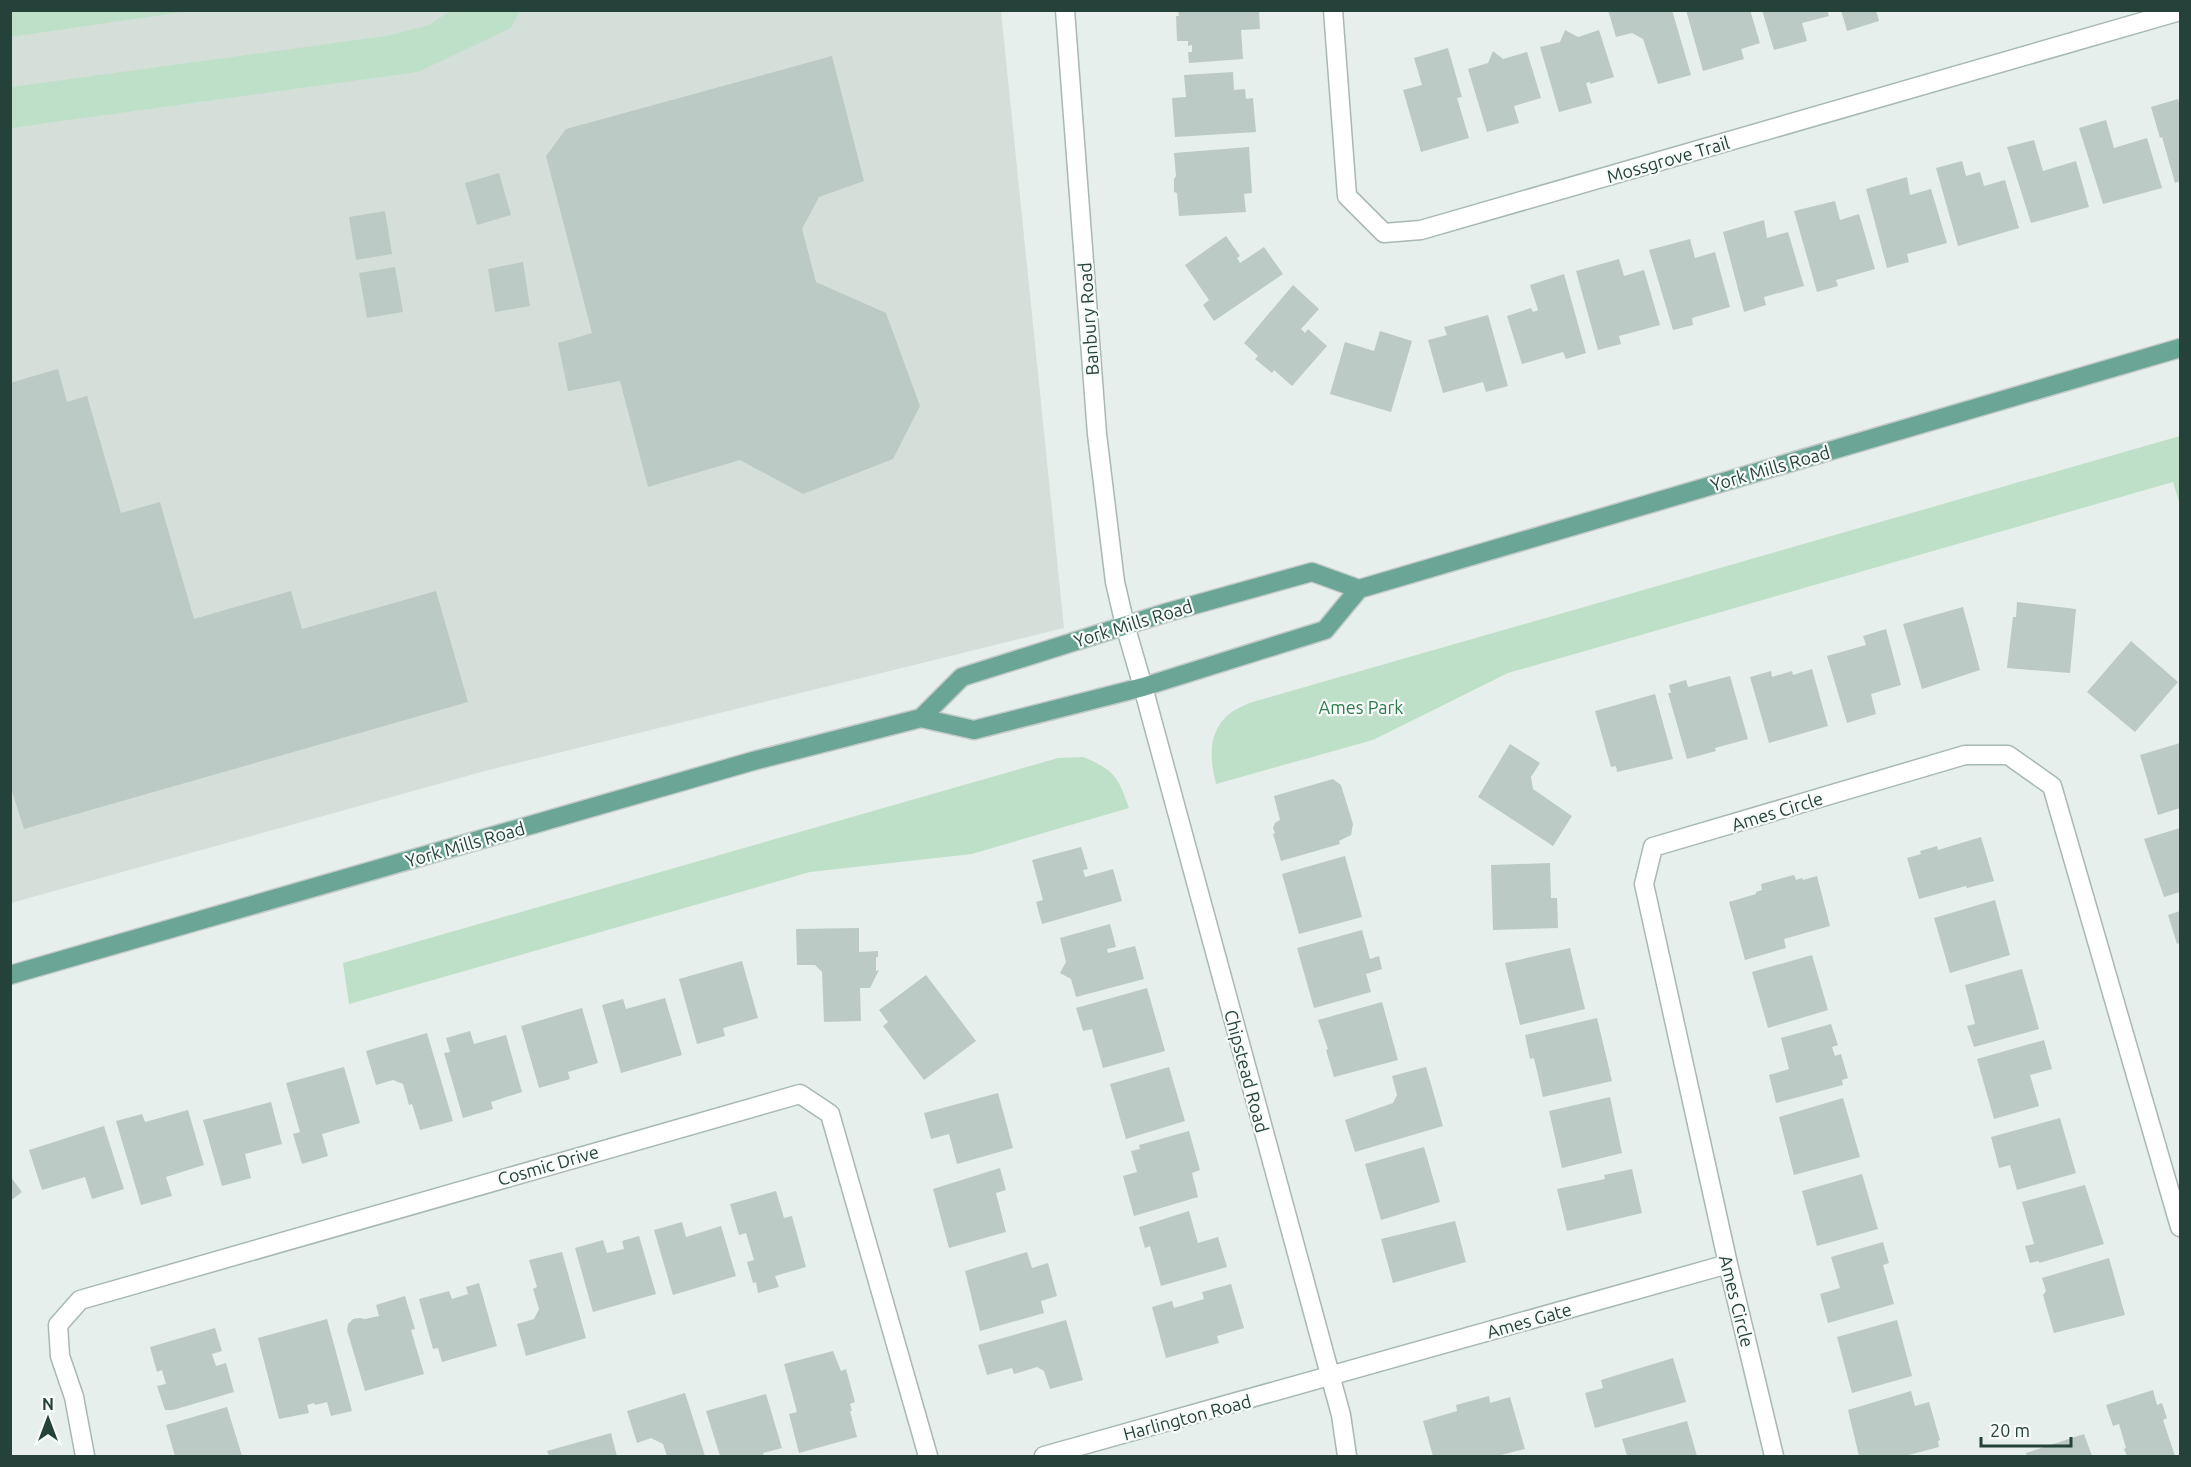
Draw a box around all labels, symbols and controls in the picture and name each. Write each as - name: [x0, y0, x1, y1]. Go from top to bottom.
- street label: Mossgrove Trail: [1604, 132, 1732, 186]
- street label: Banbury Road: [1074, 262, 1102, 376]
- street label: York Mills Road: [1708, 441, 1832, 495]
- street label: York Mills Road: [1071, 595, 1195, 651]
- park label: Ames Park: [1319, 697, 1403, 717]
- street label: Ames Circle: [1729, 788, 1825, 834]
- street label: York Mills Road: [403, 817, 527, 871]
- street label: Chipstead Road: [1221, 1007, 1273, 1135]
- street label: Cosmic Drive: [495, 1141, 601, 1189]
- street label: Ames Circle: [1716, 1253, 1758, 1349]
- street label: Ames Gate: [1484, 1298, 1574, 1342]
- north arrow: [18, 1389, 78, 1449]
- street label: Harlington Road: [1121, 1390, 1253, 1444]
- text: N: [42, 1395, 54, 1413]
- scale bar: [1981, 1410, 2071, 1448]
- text: 20 m: [1990, 1420, 2030, 1440]

